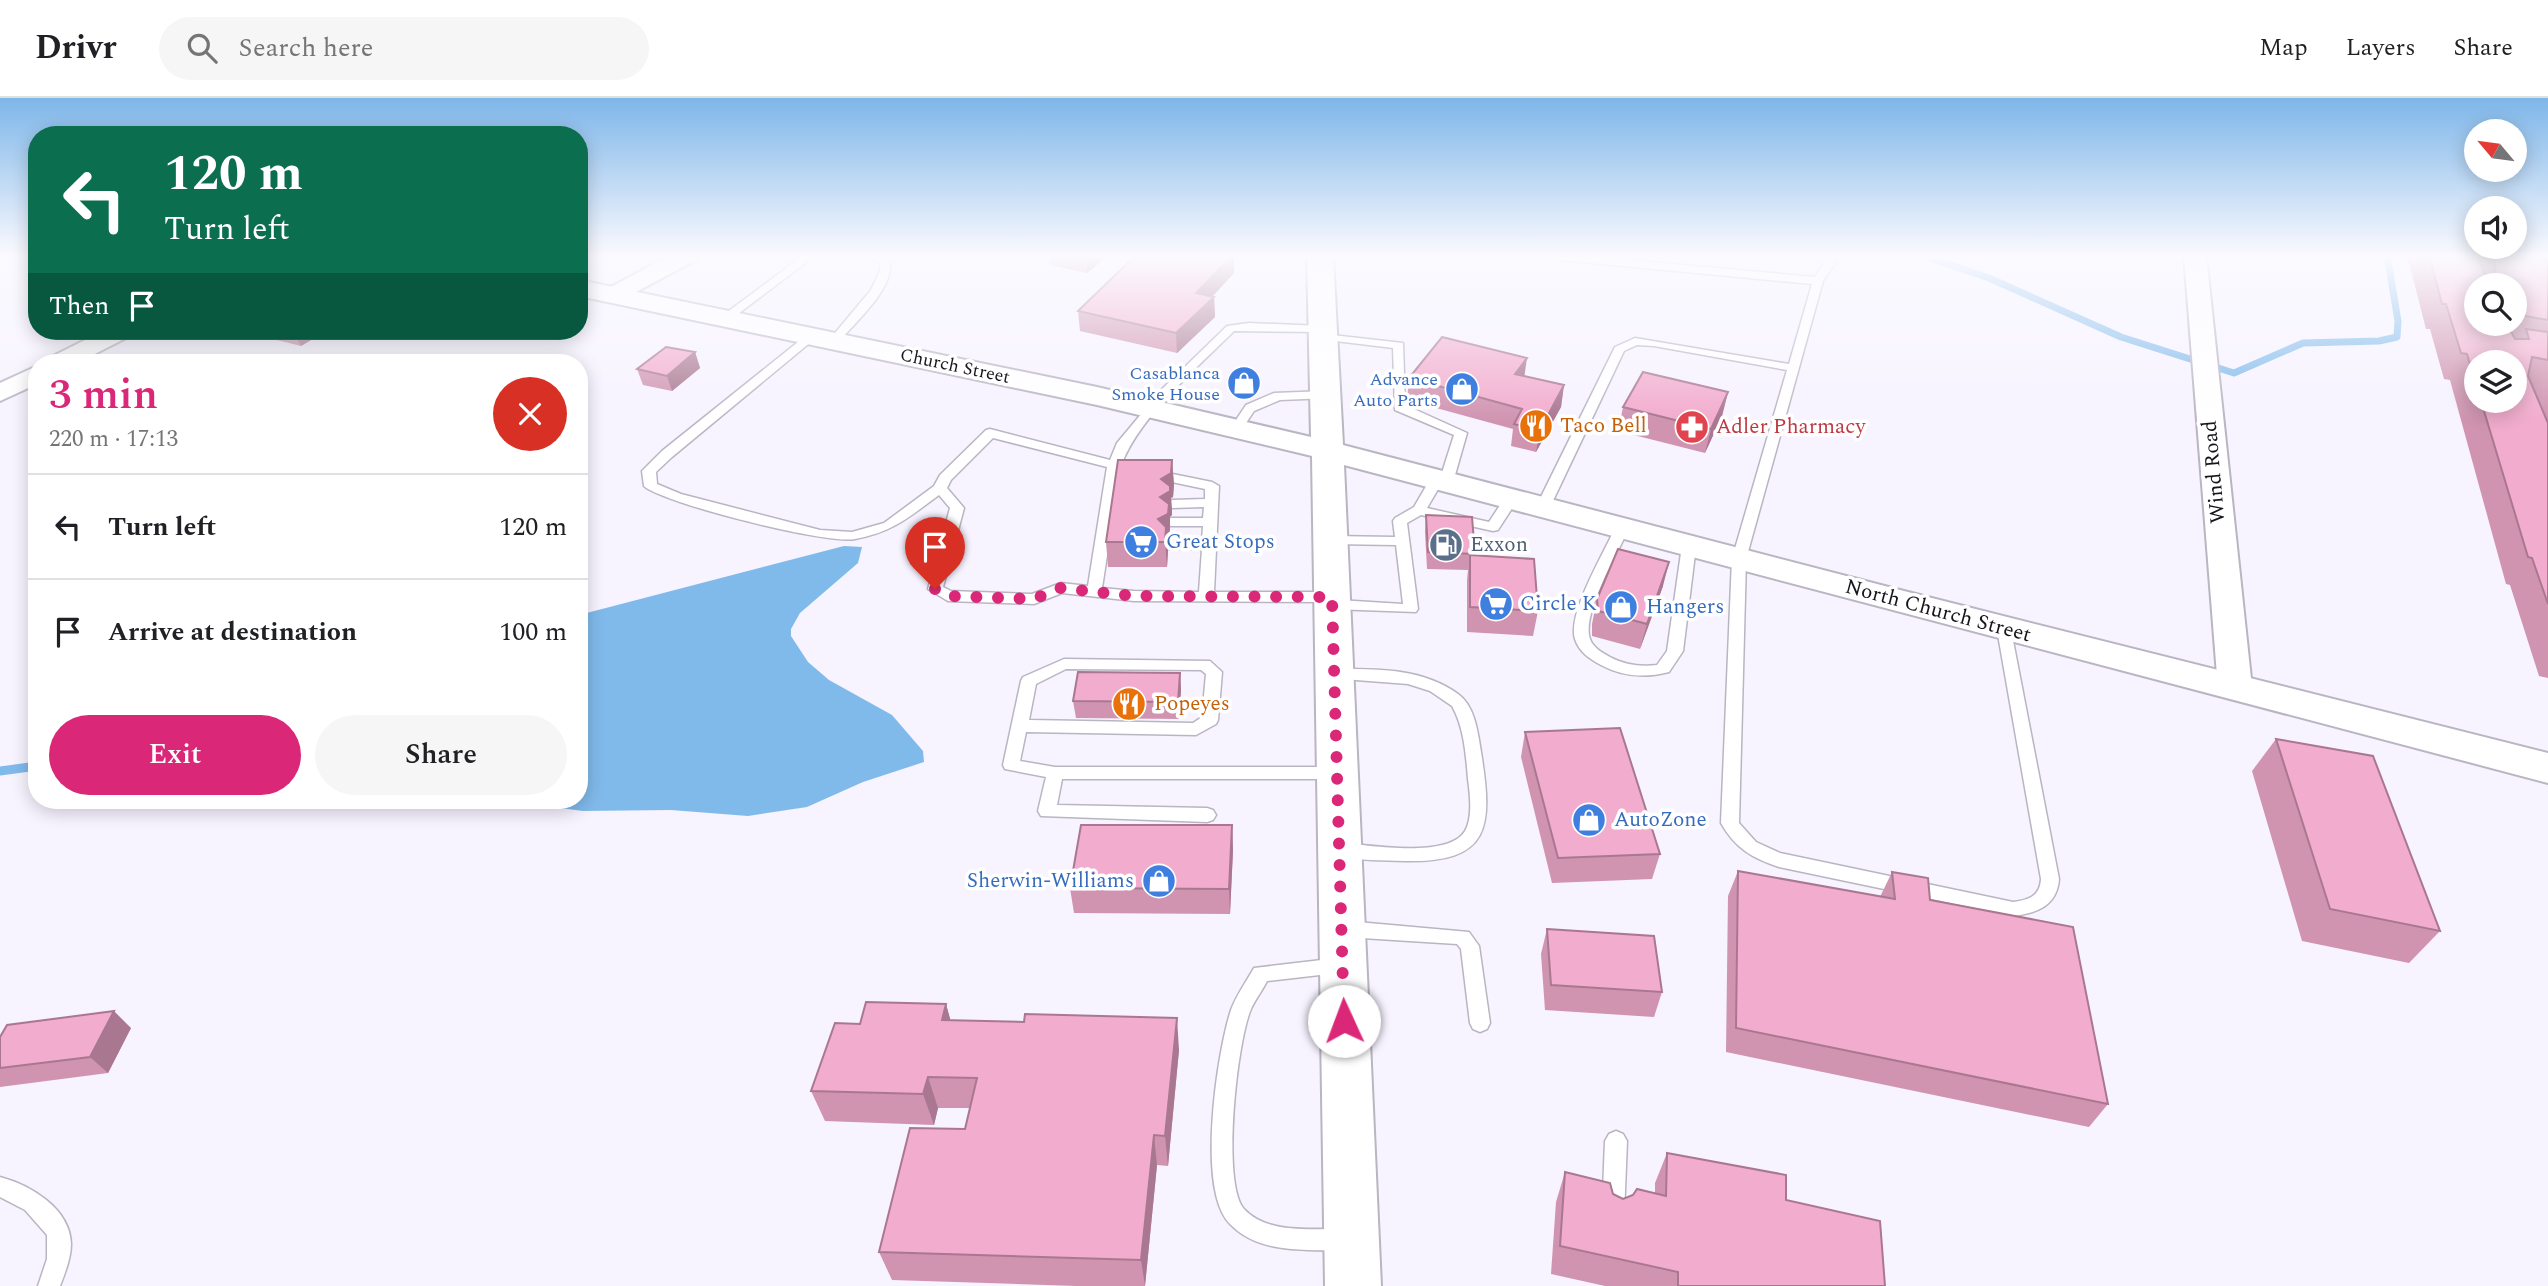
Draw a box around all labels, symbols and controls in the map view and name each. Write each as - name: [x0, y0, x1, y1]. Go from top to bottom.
- search box: [159, 17, 649, 80]
- text: Drivr: [35, 23, 117, 73]
- text: Search here: [239, 28, 373, 68]
- icon: search: [183, 29, 221, 67]
- text: Map: [2259, 30, 2308, 66]
- text: Layers: [2346, 30, 2416, 66]
- text: Share: [2454, 30, 2513, 66]
- north arrow: [2464, 119, 2527, 182]
- map controls: [2464, 119, 2527, 413]
- text: 120 m: [164, 137, 303, 212]
- icon: left: [49, 154, 140, 245]
- button: sound: [2464, 196, 2527, 259]
- text: Turn left: [164, 205, 290, 254]
- button: search: [2464, 273, 2527, 336]
- text: Then: [49, 286, 109, 326]
- icon: arrive: [123, 287, 161, 325]
- street label: Church Street: [898, 341, 1012, 391]
- button: layers: [2464, 350, 2527, 413]
- place label: Casablanca Smoke House: [1111, 360, 1220, 408]
- text: 3 min: [49, 364, 158, 427]
- shop icon: Casablanca Smoke House: [1225, 364, 1263, 402]
- place label: Advance Auto Parts: [1353, 366, 1438, 414]
- shop icon: Advance Auto Parts: [1443, 370, 1481, 408]
- button: close: [493, 377, 567, 451]
- restaurant icon: Taco Bell: [1517, 407, 1555, 445]
- pharmacy icon: Adler Pharmacy: [1673, 408, 1711, 446]
- place label: Taco Bell: [1560, 410, 1647, 442]
- place label: Adler Pharmacy: [1716, 411, 1866, 443]
- street label: Wind Road: [2194, 419, 2234, 525]
- text: 220 m · 17:13: [49, 422, 178, 457]
- text: Turn left: [108, 507, 216, 547]
- text: 120 m: [499, 507, 567, 547]
- icon: left: [49, 508, 87, 546]
- pin: [905, 517, 965, 589]
- supermarket icon: Great Stops: [1122, 523, 1160, 561]
- place label: Great Stops: [1166, 526, 1275, 558]
- fuel station icon: Exxon: [1427, 526, 1465, 564]
- icon: arrive: [916, 528, 954, 566]
- place label: Exxon: [1470, 529, 1528, 561]
- street label: North Church Street: [1841, 571, 2035, 651]
- supermarket icon: Circle K: [1477, 585, 1515, 623]
- place label: Circle K: [1520, 588, 1597, 620]
- shop icon: Hangers: [1602, 588, 1640, 626]
- place label: Hangers: [1646, 591, 1724, 623]
- text: Arrive at destination: [108, 612, 357, 652]
- text: 100 m: [499, 612, 567, 652]
- icon: arrive: [49, 613, 87, 651]
- restaurant icon: Popeyes: [1110, 685, 1148, 723]
- place label: Popeyes: [1154, 688, 1230, 720]
- button: Exit: [49, 715, 301, 795]
- button: Share: [315, 715, 567, 795]
- shop icon: AutoZone: [1570, 801, 1608, 839]
- place label: AutoZone: [1614, 804, 1707, 836]
- shop icon: Sherwin-Williams: [1140, 862, 1178, 900]
- place label: Sherwin-Williams: [967, 865, 1134, 897]
- position arrow: [1307, 984, 1381, 1058]

